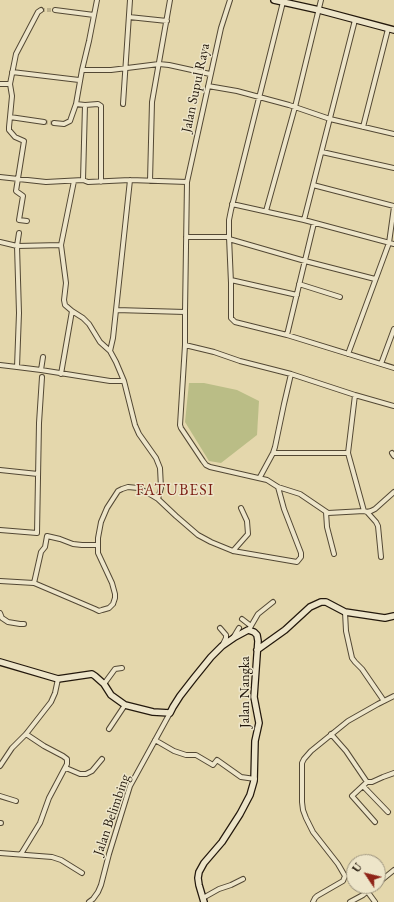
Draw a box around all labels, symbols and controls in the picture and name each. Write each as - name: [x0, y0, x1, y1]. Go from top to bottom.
- street label: Jalan Supul Raya: [178, 42, 214, 134]
- district label: FATUBESI: [136, 481, 214, 501]
- street label: Jalan Nangka: [237, 656, 253, 728]
- street label: Jalan Belimbing: [90, 772, 134, 858]
- north arrow: [346, 854, 386, 894]
- text: U: [349, 860, 365, 875]

